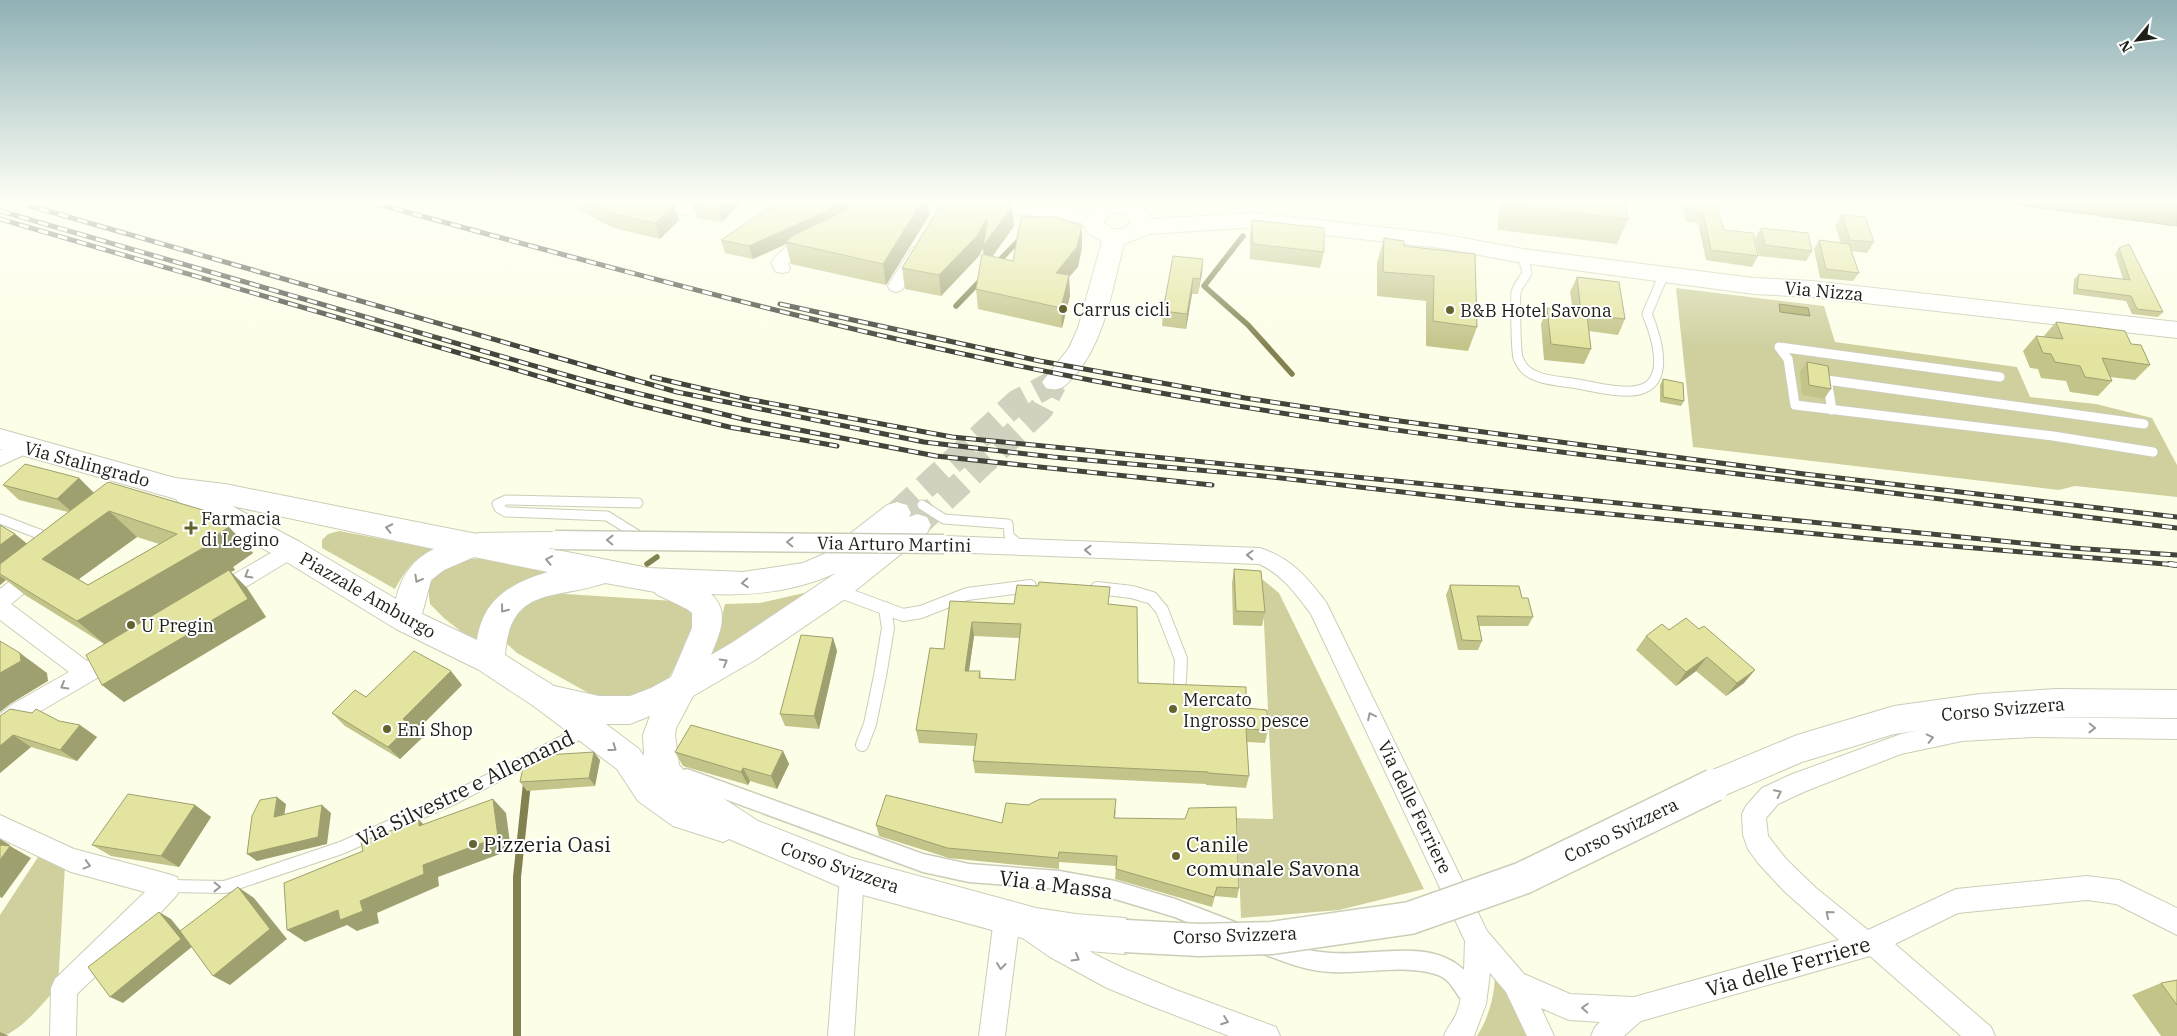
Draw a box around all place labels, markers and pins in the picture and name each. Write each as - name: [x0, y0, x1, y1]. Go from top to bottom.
- place label: Carrus cicli: [1073, 298, 1170, 321]
- place label: B&B Hotel Savona: [1460, 299, 1612, 322]
- marker: Carrus cicli: [1057, 303, 1069, 315]
- marker: B&B Hotel Savona: [1444, 304, 1456, 316]
- place label: Farmacia di Legino: [201, 507, 281, 551]
- marker: Farmacia di Legino: [185, 522, 197, 534]
- place label: U Pregin: [141, 614, 214, 637]
- marker: U Pregin: [125, 619, 137, 631]
- place label: Mercato Ingrosso pesce: [1183, 688, 1309, 732]
- marker: Mercato Ingrosso pesce: [1167, 703, 1179, 715]
- place label: Eni Shop: [397, 718, 473, 741]
- marker: Eni Shop: [381, 723, 393, 735]
- place label: Pizzeria Oasi: [483, 830, 611, 858]
- place label: Canile comunale Savona: [1186, 830, 1360, 882]
- marker: Pizzeria Oasi: [467, 838, 479, 850]
- marker: Canile comunale Savona: [1170, 850, 1182, 862]

